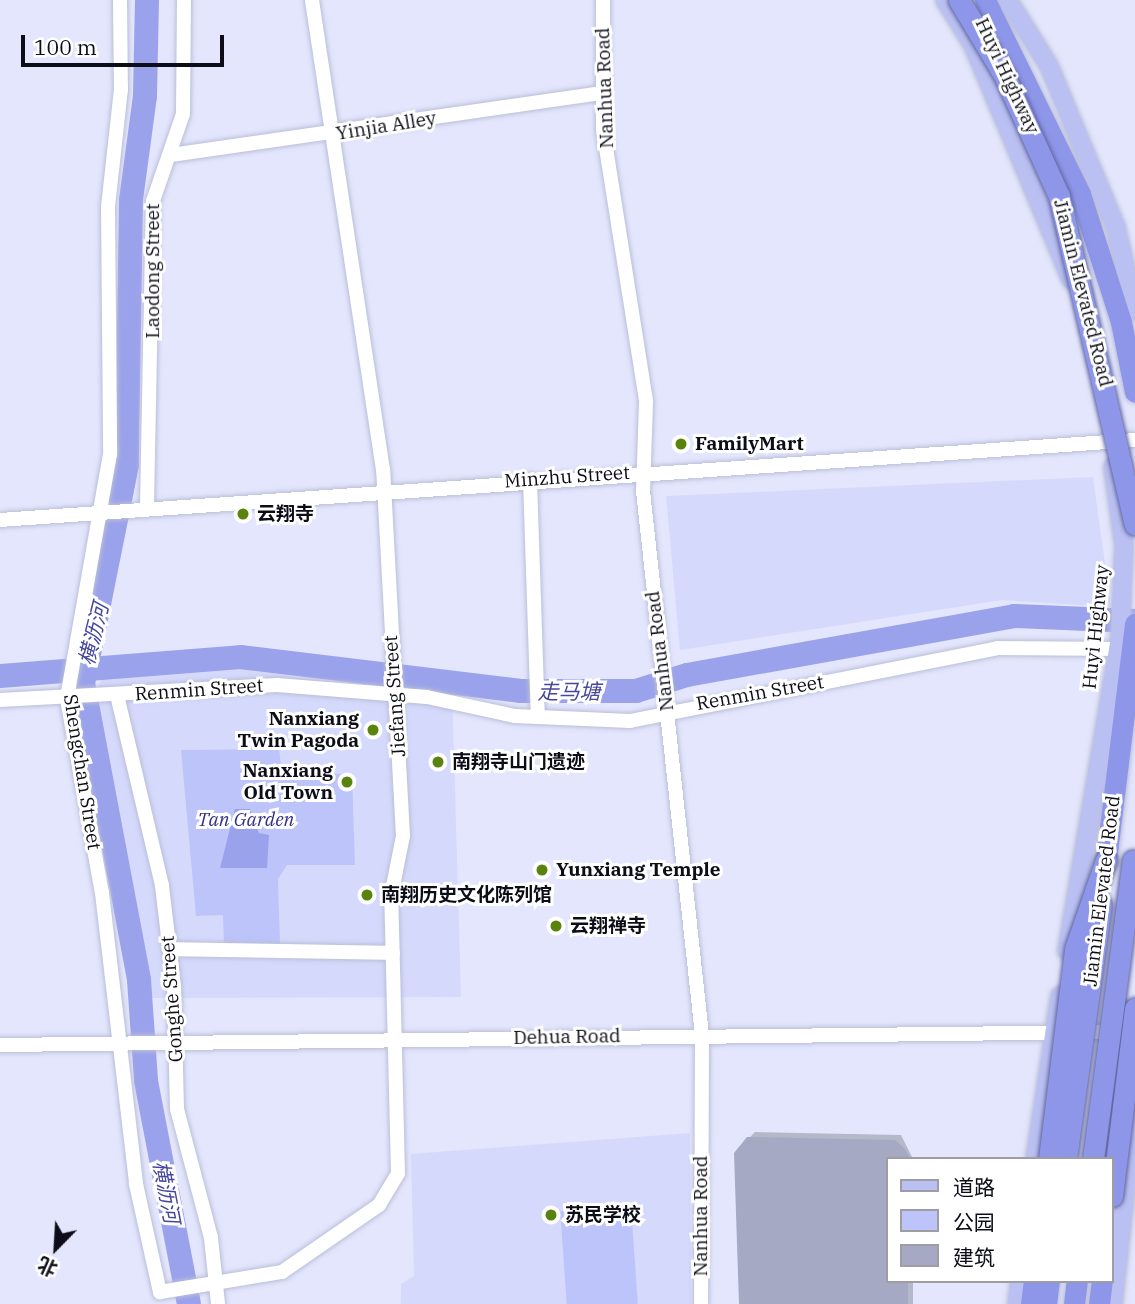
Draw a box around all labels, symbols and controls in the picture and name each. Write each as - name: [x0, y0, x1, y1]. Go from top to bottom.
- street label: Huyi Highway: [970, 14, 1044, 138]
- scale bar: [24, 21, 228, 65]
- street label: Nanhua Road: [591, 27, 619, 149]
- text: 100 m: [34, 33, 97, 61]
- street label: Yinjia Alley: [334, 107, 438, 145]
- street label: Jiamin Elevated Road: [1049, 197, 1117, 389]
- street label: Laodong Street: [142, 203, 164, 339]
- place label: FamilyMart: [695, 433, 804, 455]
- marker: FamilyMart: [673, 436, 689, 452]
- street label: Minzhu Street: [503, 461, 631, 493]
- place label: 云翔寺: [257, 503, 314, 525]
- marker: 云翔寺: [235, 506, 251, 522]
- street label: Huyi Highway: [1078, 564, 1114, 690]
- street label: Nanhua Road: [641, 590, 679, 712]
- water label: 横沥河: [73, 600, 113, 668]
- street label: Jiefang Street: [379, 634, 411, 758]
- street label: Renmin Street: [695, 671, 825, 715]
- street label: Renmin Street: [134, 674, 264, 706]
- water label: 走马塘: [538, 678, 600, 704]
- street label: Shengchan Street: [58, 692, 106, 852]
- place label: Nanxiang Twin Pagoda: [237, 708, 359, 752]
- marker: Nanxiang Twin Pagoda: [365, 722, 381, 738]
- place label: 南翔寺山门遗迹: [452, 751, 585, 773]
- marker: 南翔寺山门遗迹: [430, 754, 446, 770]
- place label: Nanxiang Old Town: [243, 760, 333, 804]
- marker: Nanxiang Old Town: [339, 774, 355, 790]
- street label: Jiamin Elevated Road: [1079, 794, 1125, 988]
- park label: Tan Garden: [198, 809, 294, 831]
- place label: Yunxiang Temple: [556, 859, 720, 881]
- marker: Yunxiang Temple: [534, 862, 550, 878]
- place label: 南翔历史文化陈列馆: [381, 884, 552, 906]
- marker: 南翔历史文化陈列馆: [359, 887, 375, 903]
- place label: 云翔禅寺: [570, 915, 646, 937]
- marker: 云翔禅寺: [548, 918, 564, 934]
- street label: Gonghe Street: [156, 935, 188, 1063]
- street label: Dehua Road: [513, 1025, 621, 1049]
- street label: Nanhua Road: [690, 1156, 712, 1276]
- legend: [886, 1157, 1114, 1283]
- water label: 横沥河: [149, 1159, 185, 1225]
- text: 道路: [953, 1173, 995, 1201]
- place label: 苏民学校: [565, 1204, 641, 1226]
- marker: 苏民学校: [543, 1207, 559, 1223]
- text: 公园: [953, 1208, 995, 1236]
- north arrow: [21, 1213, 91, 1283]
- text: 建筑: [953, 1243, 995, 1271]
- text: 北: [34, 1252, 61, 1282]

